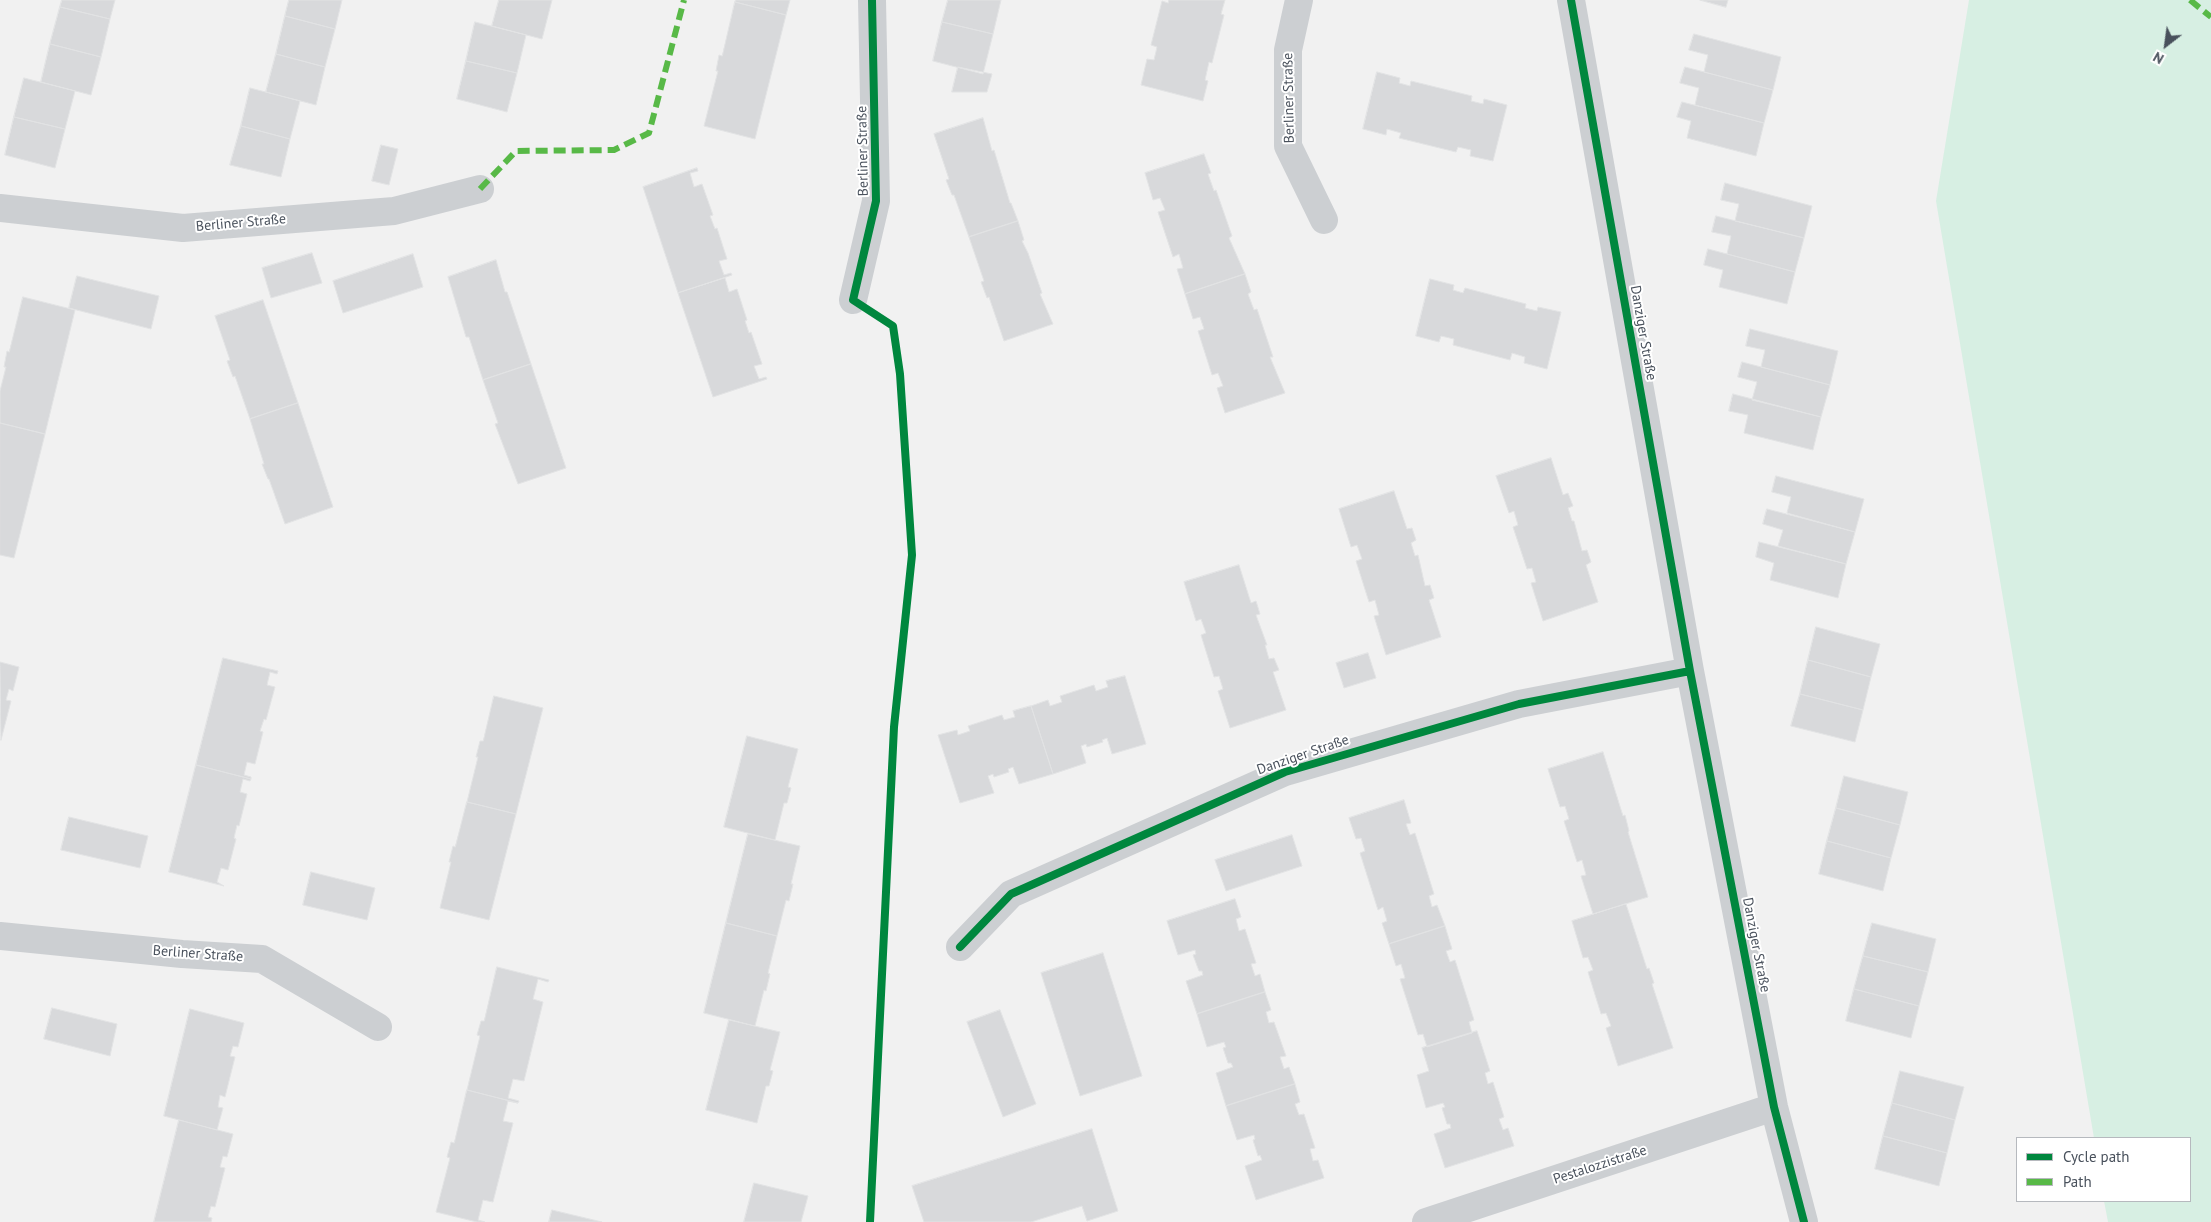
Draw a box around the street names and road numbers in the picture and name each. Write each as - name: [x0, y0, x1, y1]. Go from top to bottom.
- street label: Berliner Straße: [1280, 53, 1298, 143]
- street label: Berliner Straße: [854, 106, 872, 196]
- street label: Berliner Straße: [195, 211, 287, 235]
- street label: Danziger Straße: [1626, 284, 1660, 382]
- street label: Danziger Straße: [1255, 731, 1351, 779]
- street label: Danziger Straße: [1739, 896, 1773, 994]
- street label: Berliner Straße: [152, 942, 244, 966]
- street label: Pestalozzistraße: [1551, 1142, 1649, 1188]

